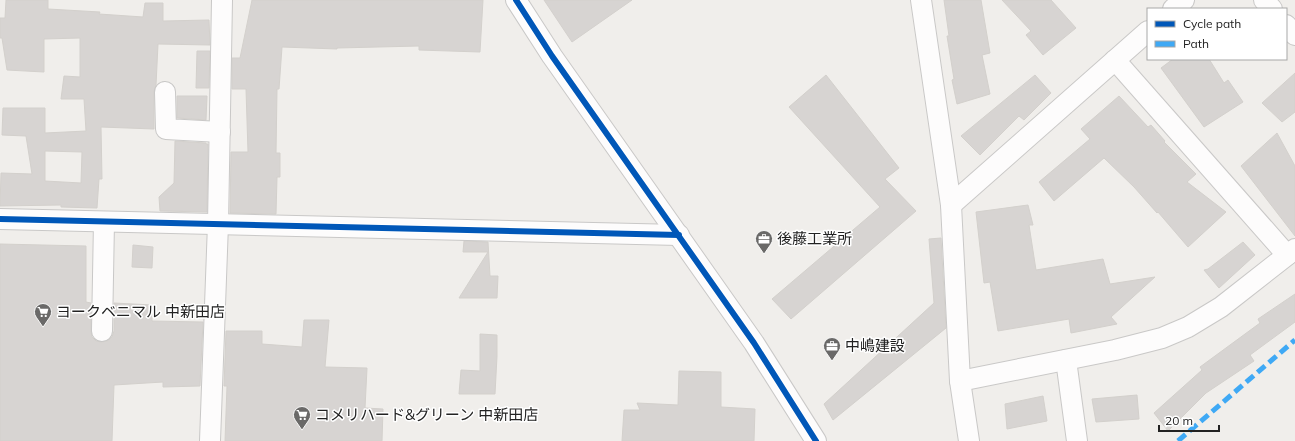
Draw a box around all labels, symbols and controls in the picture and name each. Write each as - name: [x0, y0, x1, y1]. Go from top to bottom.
- legend: [1147, 8, 1287, 60]
- text: Cycle path: [1183, 16, 1241, 31]
- text: Path: [1183, 36, 1209, 51]
- office icon: 後藤工業所: [754, 229, 774, 254]
- place label: 後藤工業所: [777, 229, 852, 248]
- supermarket icon: ヨークベニマル 中新田店: [33, 302, 53, 327]
- place label: ヨークベニマル 中新田店: [56, 302, 225, 321]
- office icon: 中嶋建設: [822, 336, 842, 361]
- place label: 中嶋建設: [845, 336, 905, 355]
- supermarket icon: コメリハード&グリーン 中新田店: [292, 405, 312, 430]
- place label: コメリハード&グリーン 中新田店: [315, 405, 538, 424]
- scale bar: [1159, 407, 1219, 433]
- text: 20 m: [1165, 413, 1193, 428]

